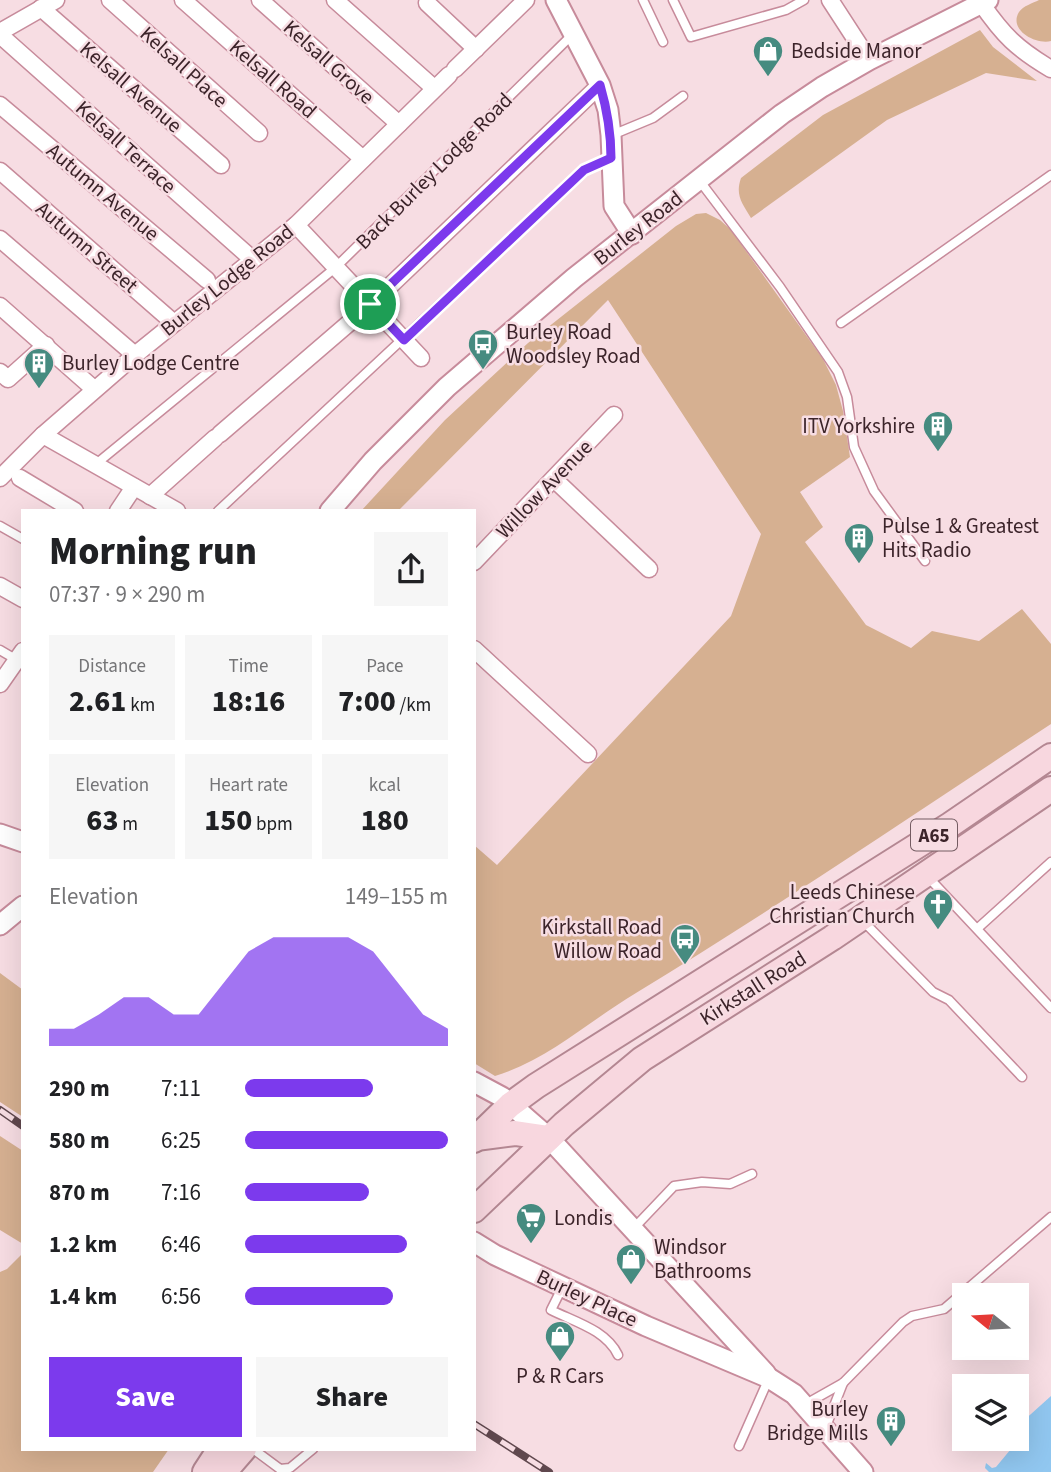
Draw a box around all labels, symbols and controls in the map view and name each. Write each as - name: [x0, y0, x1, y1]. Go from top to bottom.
- street label: Kelsall Grove: [277, 13, 381, 111]
- street label: Kelsall Place: [133, 19, 235, 115]
- street label: Kelsall Road: [223, 33, 323, 125]
- street label: Kelsall Avenue: [73, 34, 189, 140]
- shop icon: Bedside Manor: [751, 34, 785, 78]
- place label: Bedside Manor: [791, 36, 922, 66]
- street label: Back Burley Lodge Road: [349, 86, 519, 256]
- street label: Kelsall Terrace: [69, 94, 183, 200]
- street label: Autumn Avenue: [40, 136, 166, 248]
- street label: Burley Road: [587, 184, 689, 272]
- street label: Autumn Street: [29, 194, 145, 300]
- street label: Burley Lodge Road: [154, 217, 300, 343]
- pin: [340, 274, 400, 334]
- icon: arrive: [351, 285, 389, 323]
- place label: Burley Road Woodsley Road: [506, 317, 641, 371]
- bus stop icon: Burley Road Woodsley Road: [466, 327, 500, 371]
- building icon: Burley Lodge Centre: [22, 346, 56, 390]
- place label: Burley Lodge Centre: [62, 348, 239, 378]
- building icon: ITV Yorkshire: [921, 409, 955, 453]
- place label: ITV Yorkshire: [802, 411, 915, 441]
- street label: Willow Avenue: [489, 433, 599, 545]
- place label: Pulse 1 & Greatest Hits Radio: [882, 511, 1039, 565]
- building icon: Pulse 1 & Greatest Hits Radio: [842, 521, 876, 565]
- text: Morning run: [49, 525, 257, 579]
- button: share: [374, 532, 448, 606]
- text: 07:37 · 9 × 290 m: [49, 578, 205, 611]
- text: Distance: [78, 653, 146, 680]
- text: Time: [228, 653, 269, 680]
- text: Pace: [366, 653, 403, 680]
- text: 2.61: [69, 680, 126, 723]
- text: 18:16: [212, 680, 285, 723]
- text: 7:00: [338, 680, 396, 723]
- text: km: [126, 692, 155, 719]
- text: /km: [396, 692, 431, 719]
- text: Elevation: [75, 772, 149, 799]
- text: Heart rate: [209, 772, 288, 799]
- text: kcal: [369, 772, 401, 799]
- text: 63: [86, 799, 118, 842]
- text: 150: [204, 799, 252, 842]
- text: 180: [361, 799, 409, 842]
- text: m: [118, 811, 138, 838]
- text: bpm: [252, 811, 293, 838]
- road number: A65: [911, 820, 957, 850]
- place label: Leeds Chinese Christian Church: [769, 877, 915, 931]
- text: Elevation: [49, 880, 139, 913]
- text: 149–155 m: [345, 880, 448, 913]
- church icon: Leeds Chinese Christian Church: [921, 887, 955, 931]
- place label: Kirkstall Road Willow Road: [541, 912, 662, 966]
- bus stop icon: Kirkstall Road Willow Road: [668, 922, 702, 966]
- street label: Kirkstall Road: [694, 943, 812, 1033]
- text: 290 m: [49, 1072, 110, 1105]
- text: 7:11: [161, 1072, 201, 1105]
- text: 580 m: [49, 1124, 110, 1157]
- text: 6:25: [161, 1124, 201, 1157]
- text: 870 m: [49, 1176, 110, 1209]
- text: 7:16: [161, 1176, 201, 1209]
- supermarket icon: Londis: [514, 1201, 548, 1245]
- place label: Londis: [554, 1203, 613, 1233]
- text: 1.2 km: [49, 1228, 117, 1261]
- text: 6:46: [161, 1228, 201, 1261]
- place label: Windsor Bathrooms: [654, 1232, 751, 1286]
- shop icon: Windsor Bathrooms: [614, 1242, 648, 1286]
- street label: Burley Place: [532, 1262, 642, 1334]
- text: 1.4 km: [49, 1280, 117, 1313]
- text: 6:56: [161, 1280, 201, 1313]
- north arrow: [952, 1283, 1029, 1360]
- map controls: [952, 1283, 1029, 1451]
- shop icon: P & R Cars: [543, 1319, 577, 1363]
- button: Save: [49, 1357, 242, 1437]
- button: Share: [256, 1357, 448, 1437]
- place label: P & R Cars: [516, 1361, 604, 1391]
- button: layers: [952, 1374, 1029, 1451]
- place label: Burley Bridge Mills: [767, 1394, 868, 1448]
- building icon: Burley Bridge Mills: [874, 1404, 908, 1448]

